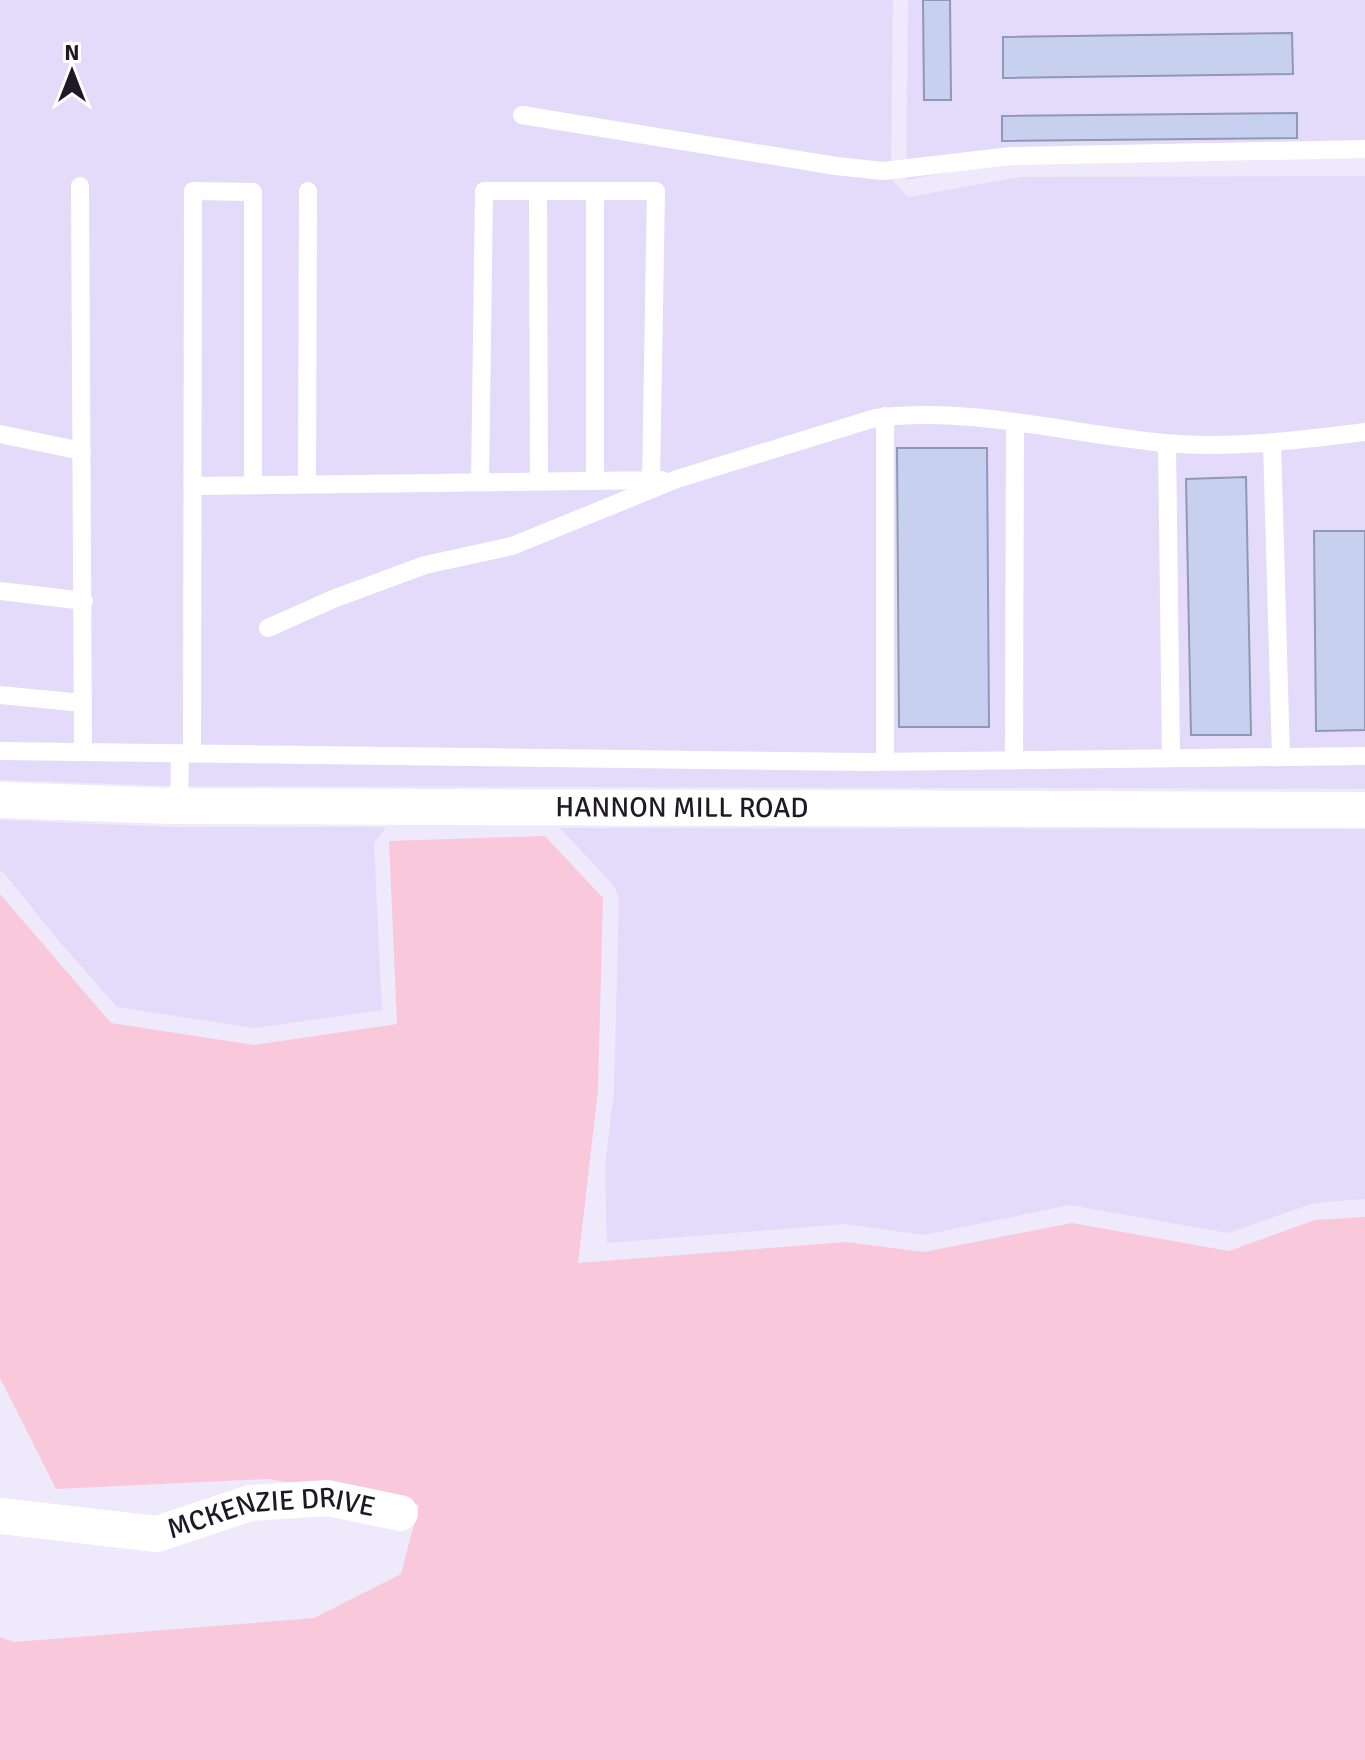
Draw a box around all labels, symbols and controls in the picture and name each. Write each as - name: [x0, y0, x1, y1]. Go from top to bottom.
- north arrow: [32, 32, 112, 112]
- text: N: [64, 39, 80, 66]
- street label: HANNON MILL ROAD: [555, 790, 809, 825]
- street label: MCKENZIE DRIVE: [163, 1481, 378, 1546]

